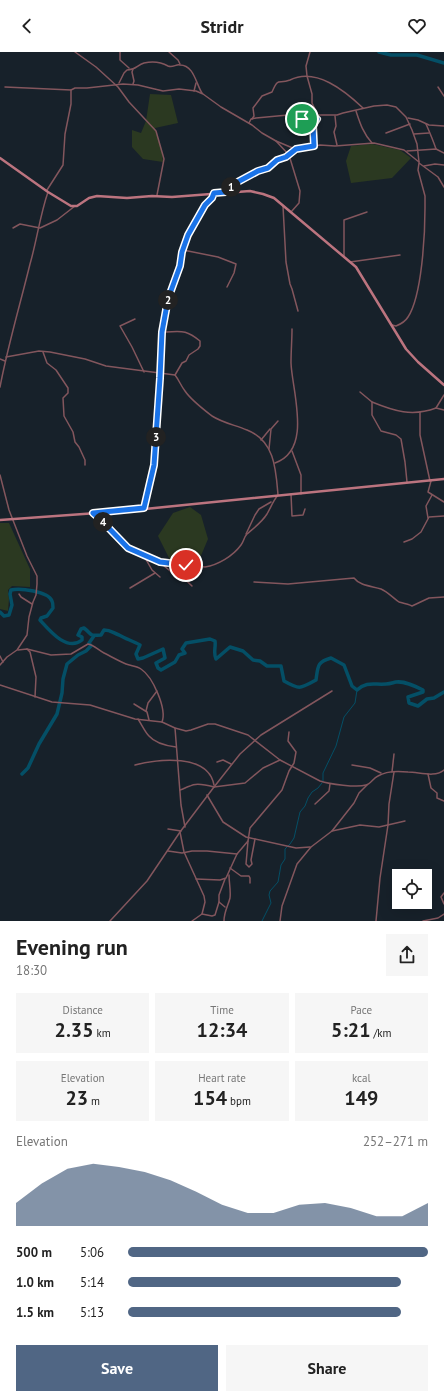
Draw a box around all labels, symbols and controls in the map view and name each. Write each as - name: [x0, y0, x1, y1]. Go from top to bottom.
- icon: back: [16, 15, 38, 37]
- text: Stridr: [200, 15, 244, 38]
- icon: heart: [406, 15, 428, 37]
- pin: [285, 102, 319, 136]
- icon: arrive: [291, 108, 313, 130]
- pin: 1: [221, 177, 241, 197]
- text: 1: [228, 180, 234, 194]
- pin: 2: [158, 290, 178, 310]
- text: 2: [165, 293, 171, 307]
- pin: 3: [146, 427, 166, 447]
- text: 3: [153, 430, 159, 444]
- pin: 4: [93, 512, 113, 532]
- text: 4: [100, 515, 106, 529]
- pin: [169, 548, 203, 582]
- icon: check: [175, 554, 197, 576]
- map controls: [392, 869, 432, 909]
- button: locate: [392, 869, 432, 909]
- text: Evening run: [16, 933, 128, 961]
- button: share: [386, 934, 428, 976]
- text: 18:30: [16, 962, 47, 979]
- text: Distance: [63, 1003, 103, 1017]
- text: Time: [210, 1003, 234, 1017]
- text: Pace: [351, 1003, 372, 1017]
- text: 2.35: [55, 1017, 94, 1043]
- text: 12:34: [197, 1017, 247, 1043]
- text: 5:21: [331, 1017, 371, 1043]
- text: km: [94, 1026, 111, 1040]
- text: /km: [371, 1026, 392, 1040]
- text: Elevation: [61, 1071, 105, 1085]
- text: Heart rate: [198, 1071, 246, 1085]
- text: kcal: [352, 1071, 371, 1085]
- text: 23: [65, 1085, 88, 1111]
- text: 154: [193, 1085, 227, 1111]
- text: 149: [344, 1085, 378, 1111]
- text: m: [88, 1094, 100, 1108]
- text: bpm: [227, 1094, 251, 1108]
- text: Elevation: [16, 1133, 68, 1150]
- text: 252–271 m: [363, 1133, 428, 1150]
- text: 500 m: [16, 1244, 52, 1261]
- text: 5:06: [80, 1244, 104, 1261]
- text: 1.0 km: [16, 1274, 54, 1291]
- text: 5:14: [80, 1274, 104, 1291]
- text: 1.5 km: [16, 1304, 54, 1321]
- text: 5:13: [80, 1304, 104, 1321]
- button: Save: [16, 1345, 218, 1391]
- button: Share: [226, 1345, 428, 1391]

